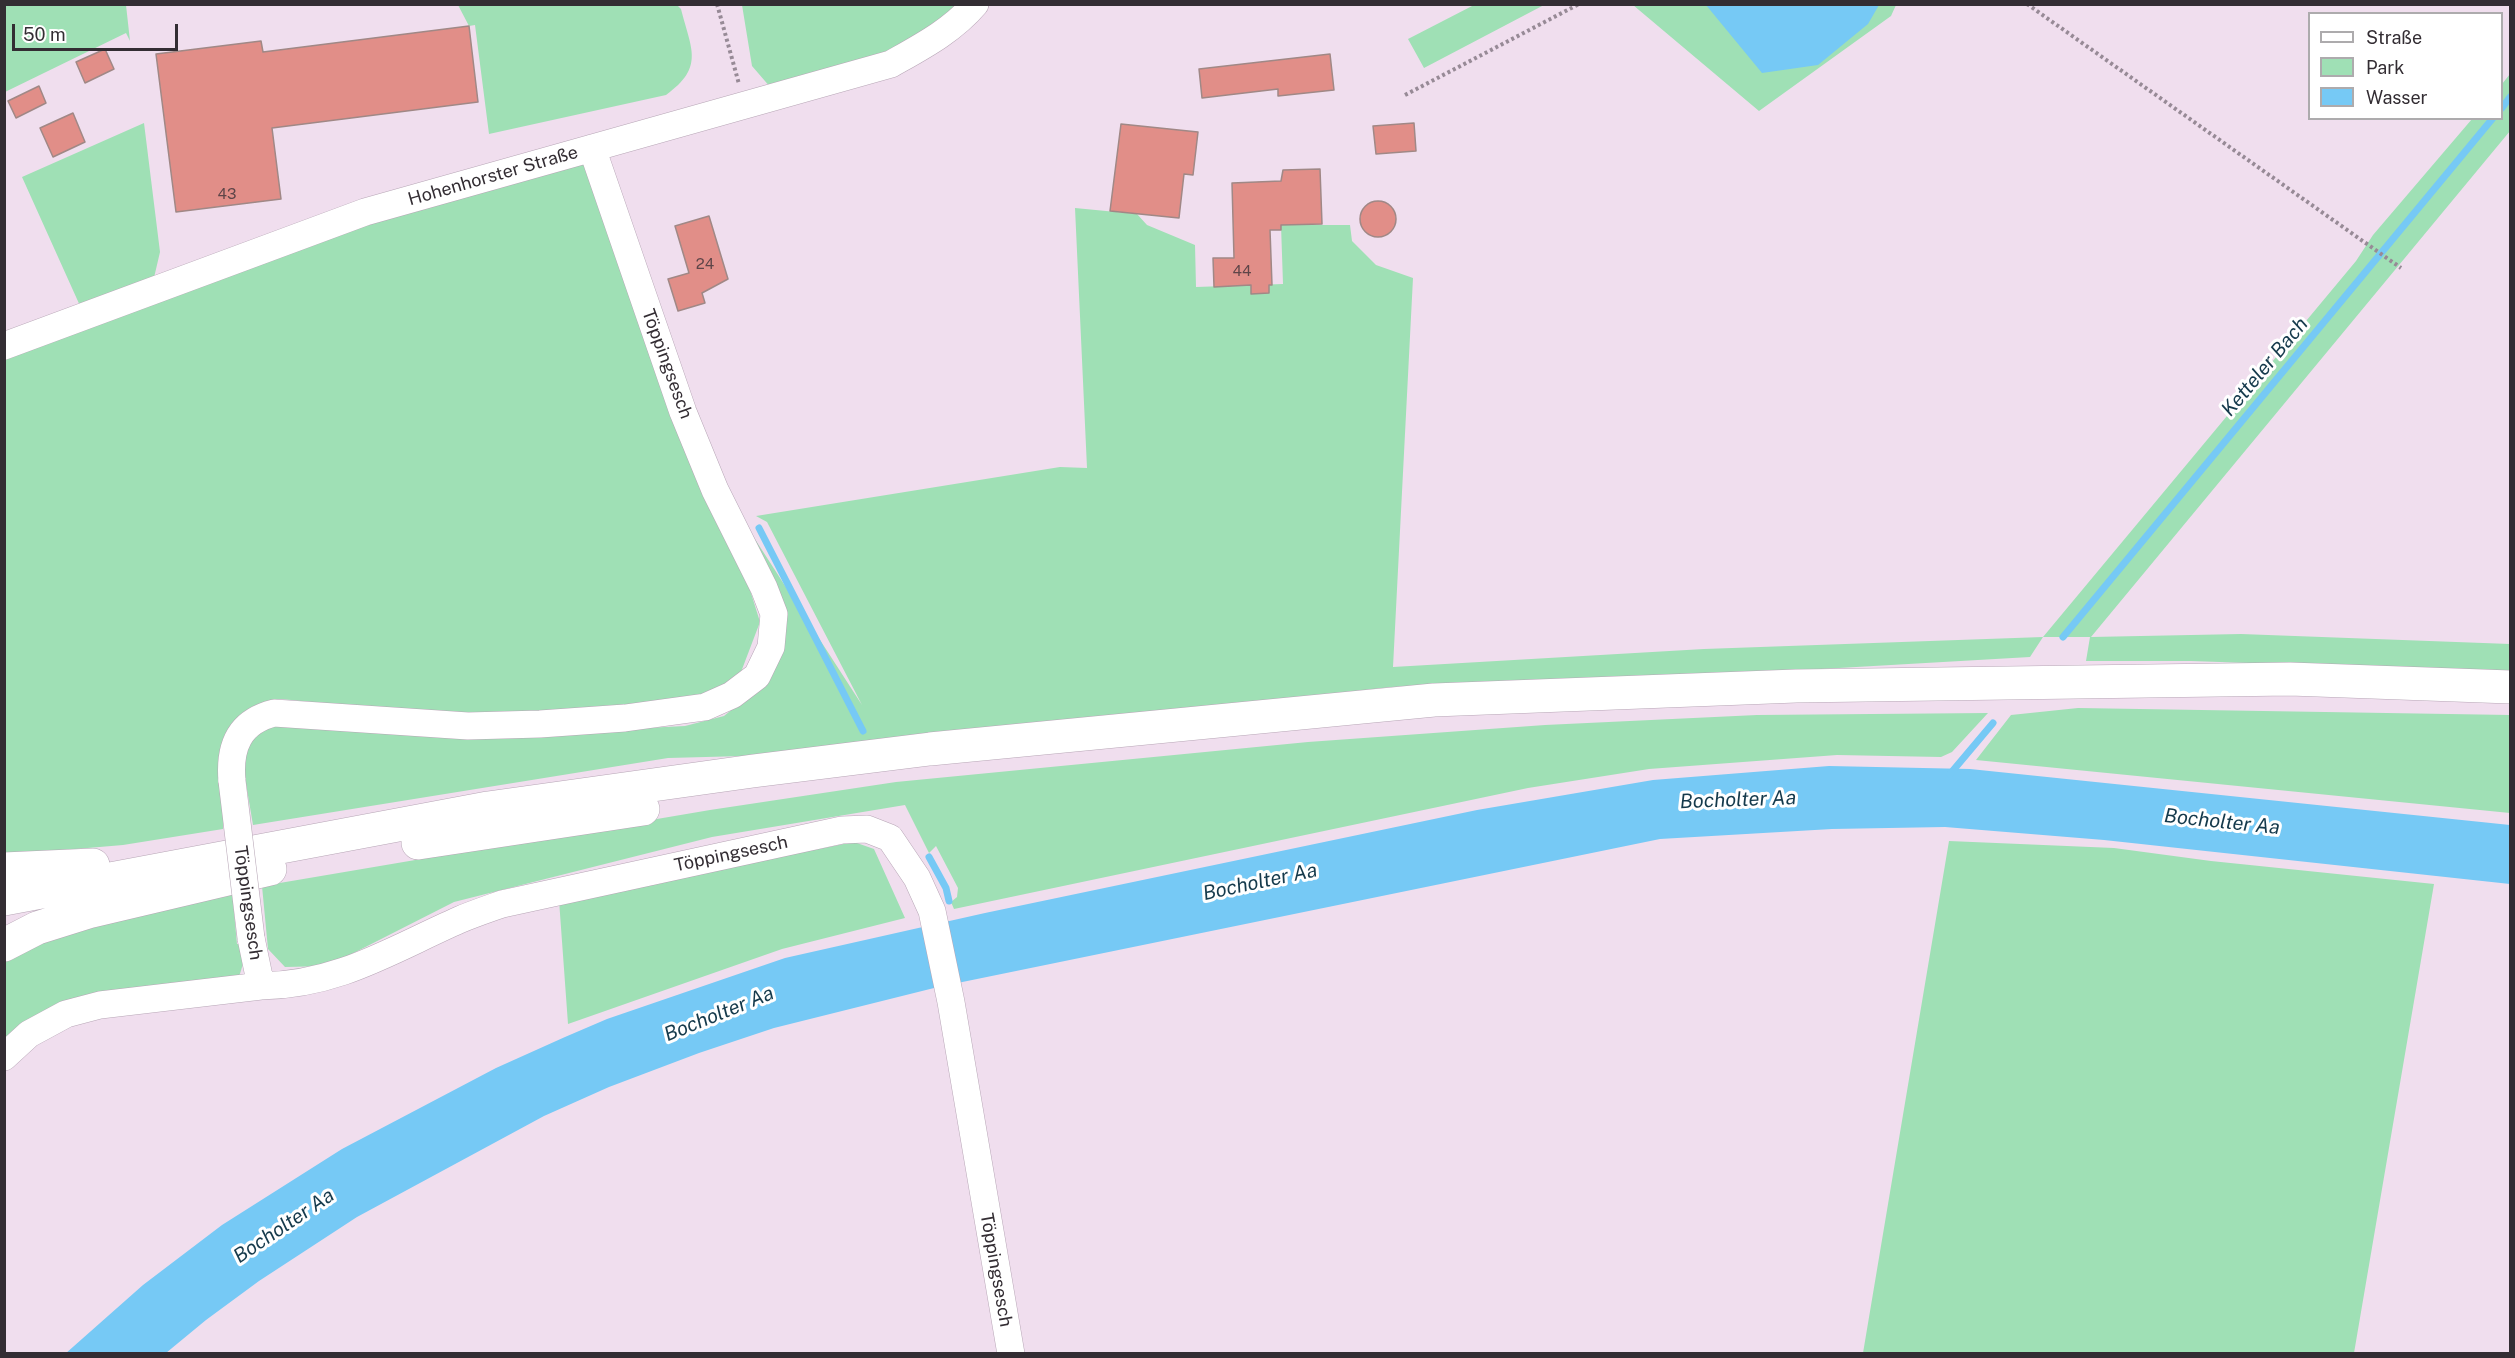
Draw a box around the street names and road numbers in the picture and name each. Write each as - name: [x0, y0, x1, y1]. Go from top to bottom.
- street label: Hohenhorster Straße: [406, 141, 580, 211]
- street label: Töppingsesch: [637, 306, 697, 422]
- street label: Töppingsesch: [672, 831, 790, 877]
- street label: Töppingsesch: [229, 844, 267, 962]
- street label: Töppingsesch: [975, 1211, 1017, 1329]

